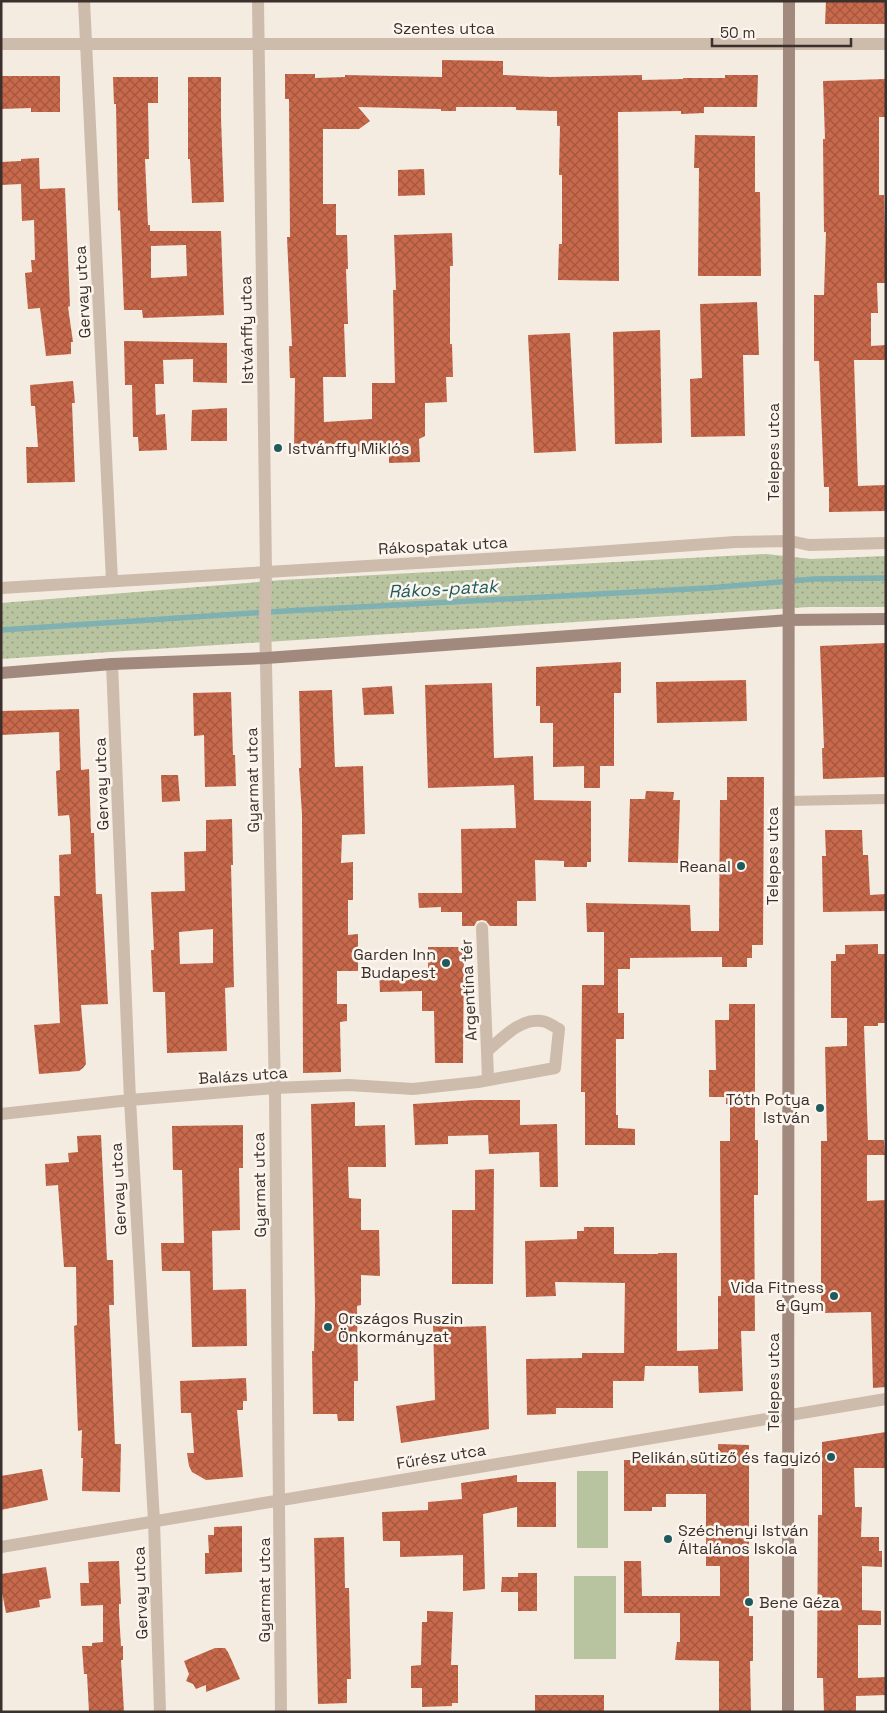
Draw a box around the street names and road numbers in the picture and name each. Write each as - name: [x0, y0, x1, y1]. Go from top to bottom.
- street label: Szentes utca: [393, 18, 495, 39]
- street label: Gervay utca: [70, 245, 95, 339]
- street label: Istvánffy utca: [235, 276, 258, 384]
- street label: Telepes utca: [763, 403, 784, 501]
- street label: Rákospatak utca: [378, 532, 508, 559]
- street label: Gyarmat utca: [241, 727, 264, 833]
- street label: Gervay utca: [89, 737, 114, 831]
- street label: Telepes utca: [762, 807, 783, 905]
- street label: Argentína tér: [455, 938, 482, 1042]
- street label: Balázs utca: [198, 1062, 288, 1089]
- street label: Gyarmat utca: [248, 1132, 271, 1238]
- street label: Gervay utca: [106, 1142, 131, 1236]
- street label: Telepes utca: [763, 1333, 784, 1431]
- street label: Fűrész utca: [395, 1439, 487, 1474]
- street label: Gyarmat utca: [254, 1537, 275, 1643]
- street label: Gervay utca: [128, 1546, 153, 1640]

